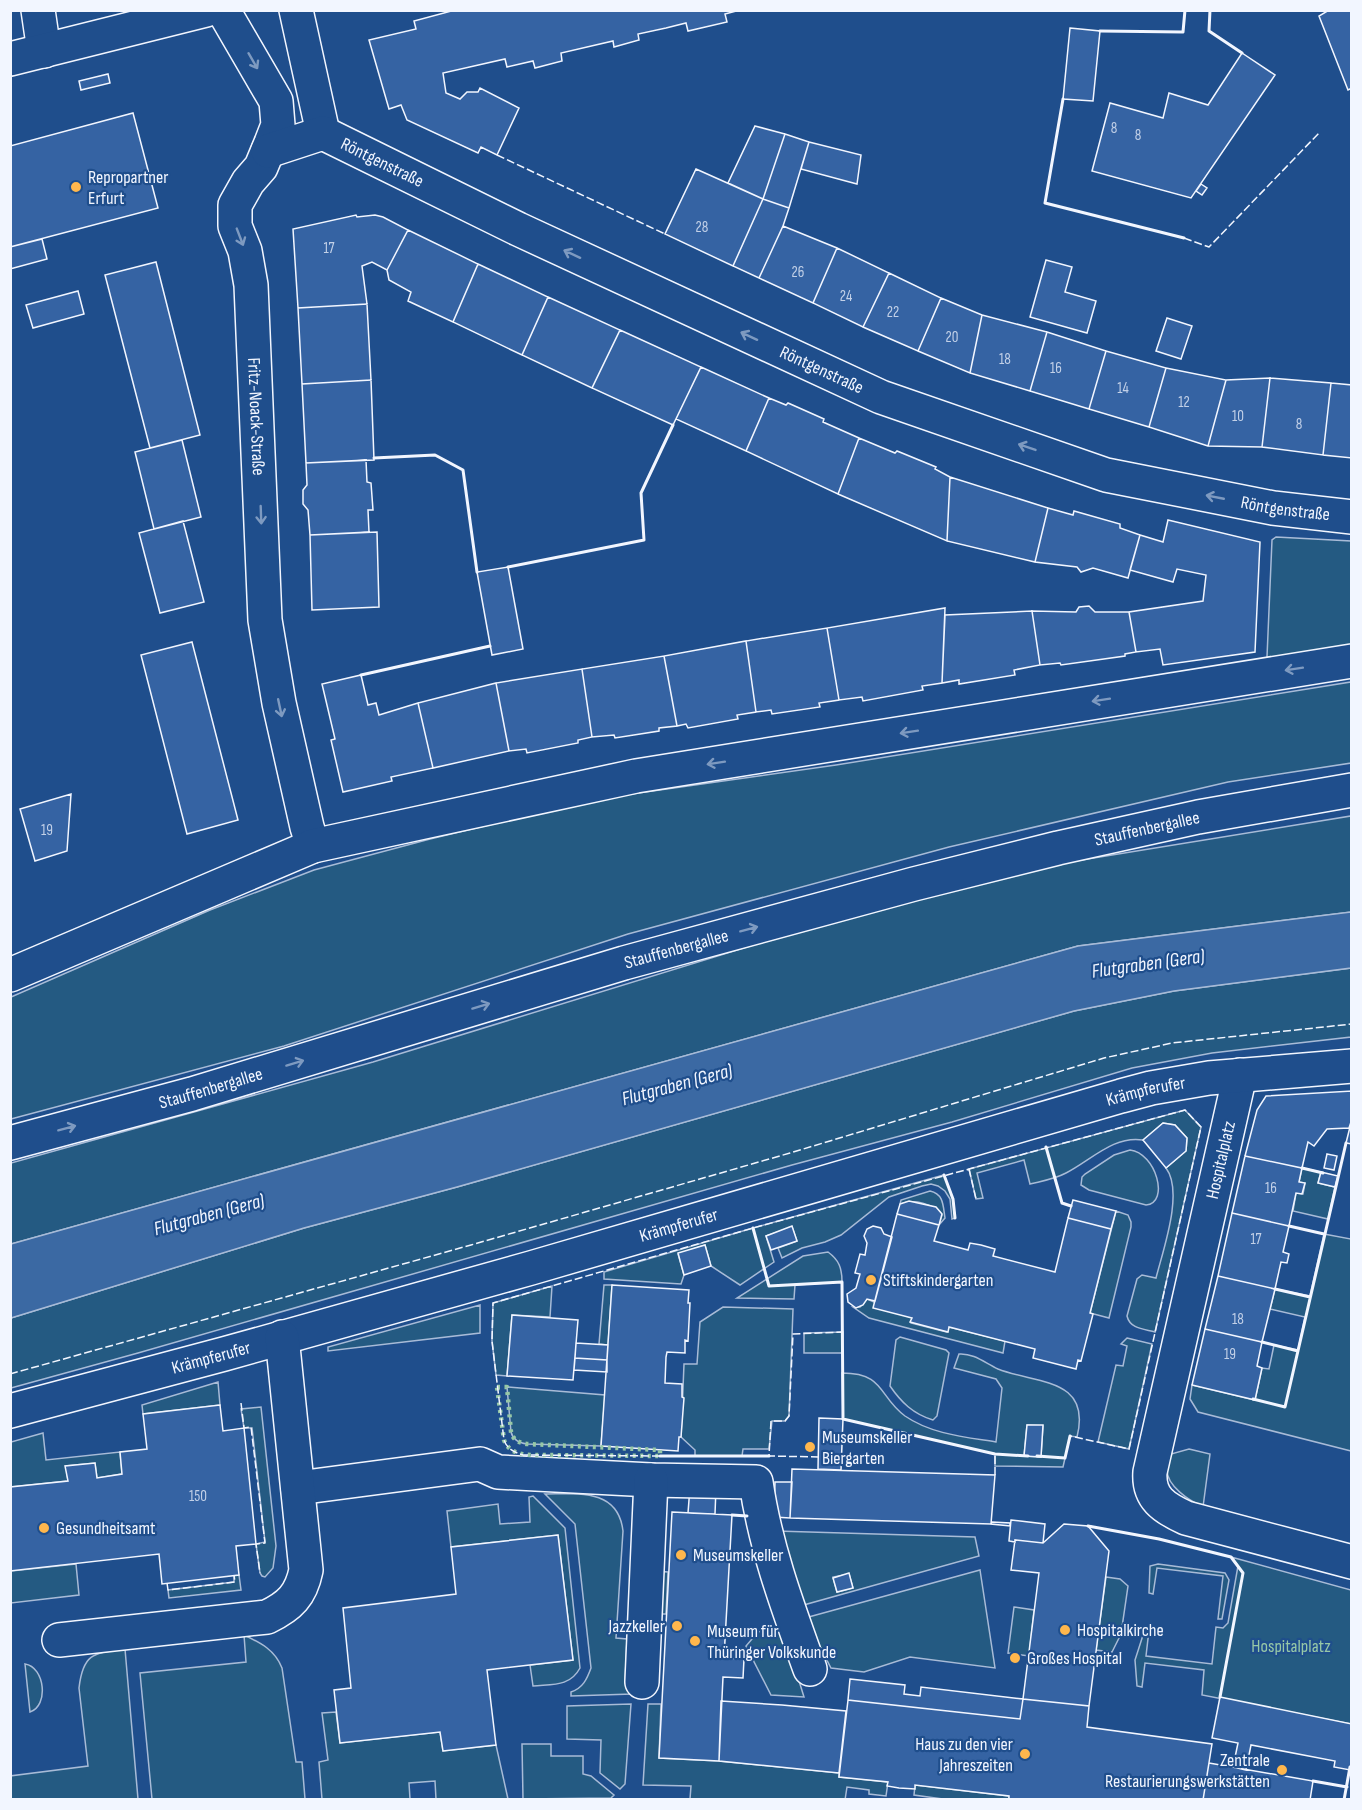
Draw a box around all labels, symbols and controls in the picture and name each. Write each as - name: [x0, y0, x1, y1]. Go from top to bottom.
- one-way arrow: [247, 52, 259, 69]
- house number: 8: [1111, 119, 1117, 138]
- house number: 8: [1135, 126, 1141, 145]
- street label: Röntgenstraße: [337, 133, 427, 191]
- place label: Repropartner Erfurt: [88, 167, 168, 209]
- marker: Repropartner Erfurt: [69, 180, 83, 194]
- house number: 28: [696, 218, 708, 237]
- one-way arrow: [235, 228, 246, 246]
- house number: 17: [323, 239, 335, 258]
- one-way arrow: [564, 247, 582, 259]
- house number: 26: [792, 263, 804, 282]
- house number: 24: [840, 287, 852, 306]
- house number: 22: [887, 303, 899, 322]
- house number: 20: [946, 328, 958, 347]
- one-way arrow: [741, 329, 759, 341]
- street label: Röntgenstraße: [777, 341, 867, 398]
- house number: 18: [999, 350, 1011, 369]
- street label: Fritz-Noack-Straße: [244, 357, 269, 476]
- house number: 16: [1050, 359, 1062, 378]
- house number: 14: [1117, 379, 1129, 398]
- house number: 12: [1178, 393, 1190, 412]
- house number: 10: [1232, 407, 1244, 426]
- house number: 8: [1296, 415, 1302, 434]
- one-way arrow: [1018, 441, 1037, 452]
- one-way arrow: [1206, 491, 1226, 502]
- street label: Röntgenstraße: [1239, 491, 1331, 525]
- one-way arrow: [255, 504, 266, 524]
- one-way arrow: [1284, 664, 1304, 675]
- one-way arrow: [1092, 695, 1111, 706]
- one-way arrow: [275, 698, 286, 718]
- one-way arrow: [899, 726, 919, 737]
- one-way arrow: [707, 758, 727, 769]
- street label: Stauffenbergallee: [1092, 806, 1201, 850]
- house number: 19: [41, 821, 53, 840]
- one-way arrow: [740, 922, 759, 934]
- street label: Stauffenbergallee: [622, 925, 731, 973]
- water label: Flutgraben (Gera): [1090, 944, 1207, 984]
- one-way arrow: [471, 1000, 490, 1011]
- one-way arrow: [285, 1057, 304, 1068]
- water label: Flutgraben (Gera): [619, 1059, 736, 1111]
- street label: Stauffenbergallee: [156, 1063, 265, 1113]
- street label: Krämpferufer: [1103, 1072, 1187, 1110]
- street label: Hospitalplatz: [1202, 1118, 1240, 1201]
- one-way arrow: [57, 1122, 76, 1133]
- house number: 16: [1265, 1179, 1277, 1198]
- water label: Flutgraben (Gera): [151, 1189, 268, 1241]
- street label: Krämpferufer: [637, 1204, 720, 1246]
- house number: 17: [1250, 1230, 1262, 1249]
- place label: Stiftskindergarten: [883, 1270, 993, 1291]
- marker: Stiftskindergarten: [864, 1273, 878, 1287]
- house number: 18: [1232, 1310, 1244, 1329]
- street label: Krämpferufer: [169, 1337, 253, 1378]
- house number: 19: [1224, 1345, 1236, 1364]
- place label: Museumskeller Biergarten: [822, 1427, 912, 1469]
- marker: Museumskeller Biergarten: [803, 1440, 817, 1454]
- house number: 150: [189, 1487, 207, 1506]
- place label: Gesundheitsamt: [56, 1518, 156, 1539]
- marker: Gesundheitsamt: [37, 1521, 51, 1535]
- place label: Museumskeller: [693, 1545, 783, 1566]
- marker: Museumskeller: [674, 1548, 688, 1562]
- place label: Jazzkeller: [608, 1616, 665, 1637]
- marker: Jazzkeller: [670, 1619, 684, 1633]
- place label: Hospitalkirche: [1077, 1620, 1164, 1641]
- place label: Museum für Thüringer Volkskunde: [707, 1621, 836, 1663]
- marker: Hospitalkirche: [1058, 1623, 1072, 1637]
- marker: Museum für Thüringer Volkskunde: [688, 1634, 702, 1648]
- park label: Hospitalplatz: [1251, 1636, 1331, 1657]
- place label: Großes Hospital: [1027, 1648, 1122, 1669]
- marker: Großes Hospital: [1008, 1651, 1022, 1665]
- place label: Haus zu den vier Jahreszeiten: [915, 1734, 1013, 1776]
- marker: Haus zu den vier Jahreszeiten: [1018, 1747, 1032, 1761]
- place label: Zentrale Restaurierungswerkstätten: [1105, 1750, 1270, 1792]
- marker: Zentrale Restaurierungswerkstätten: [1275, 1763, 1289, 1777]

